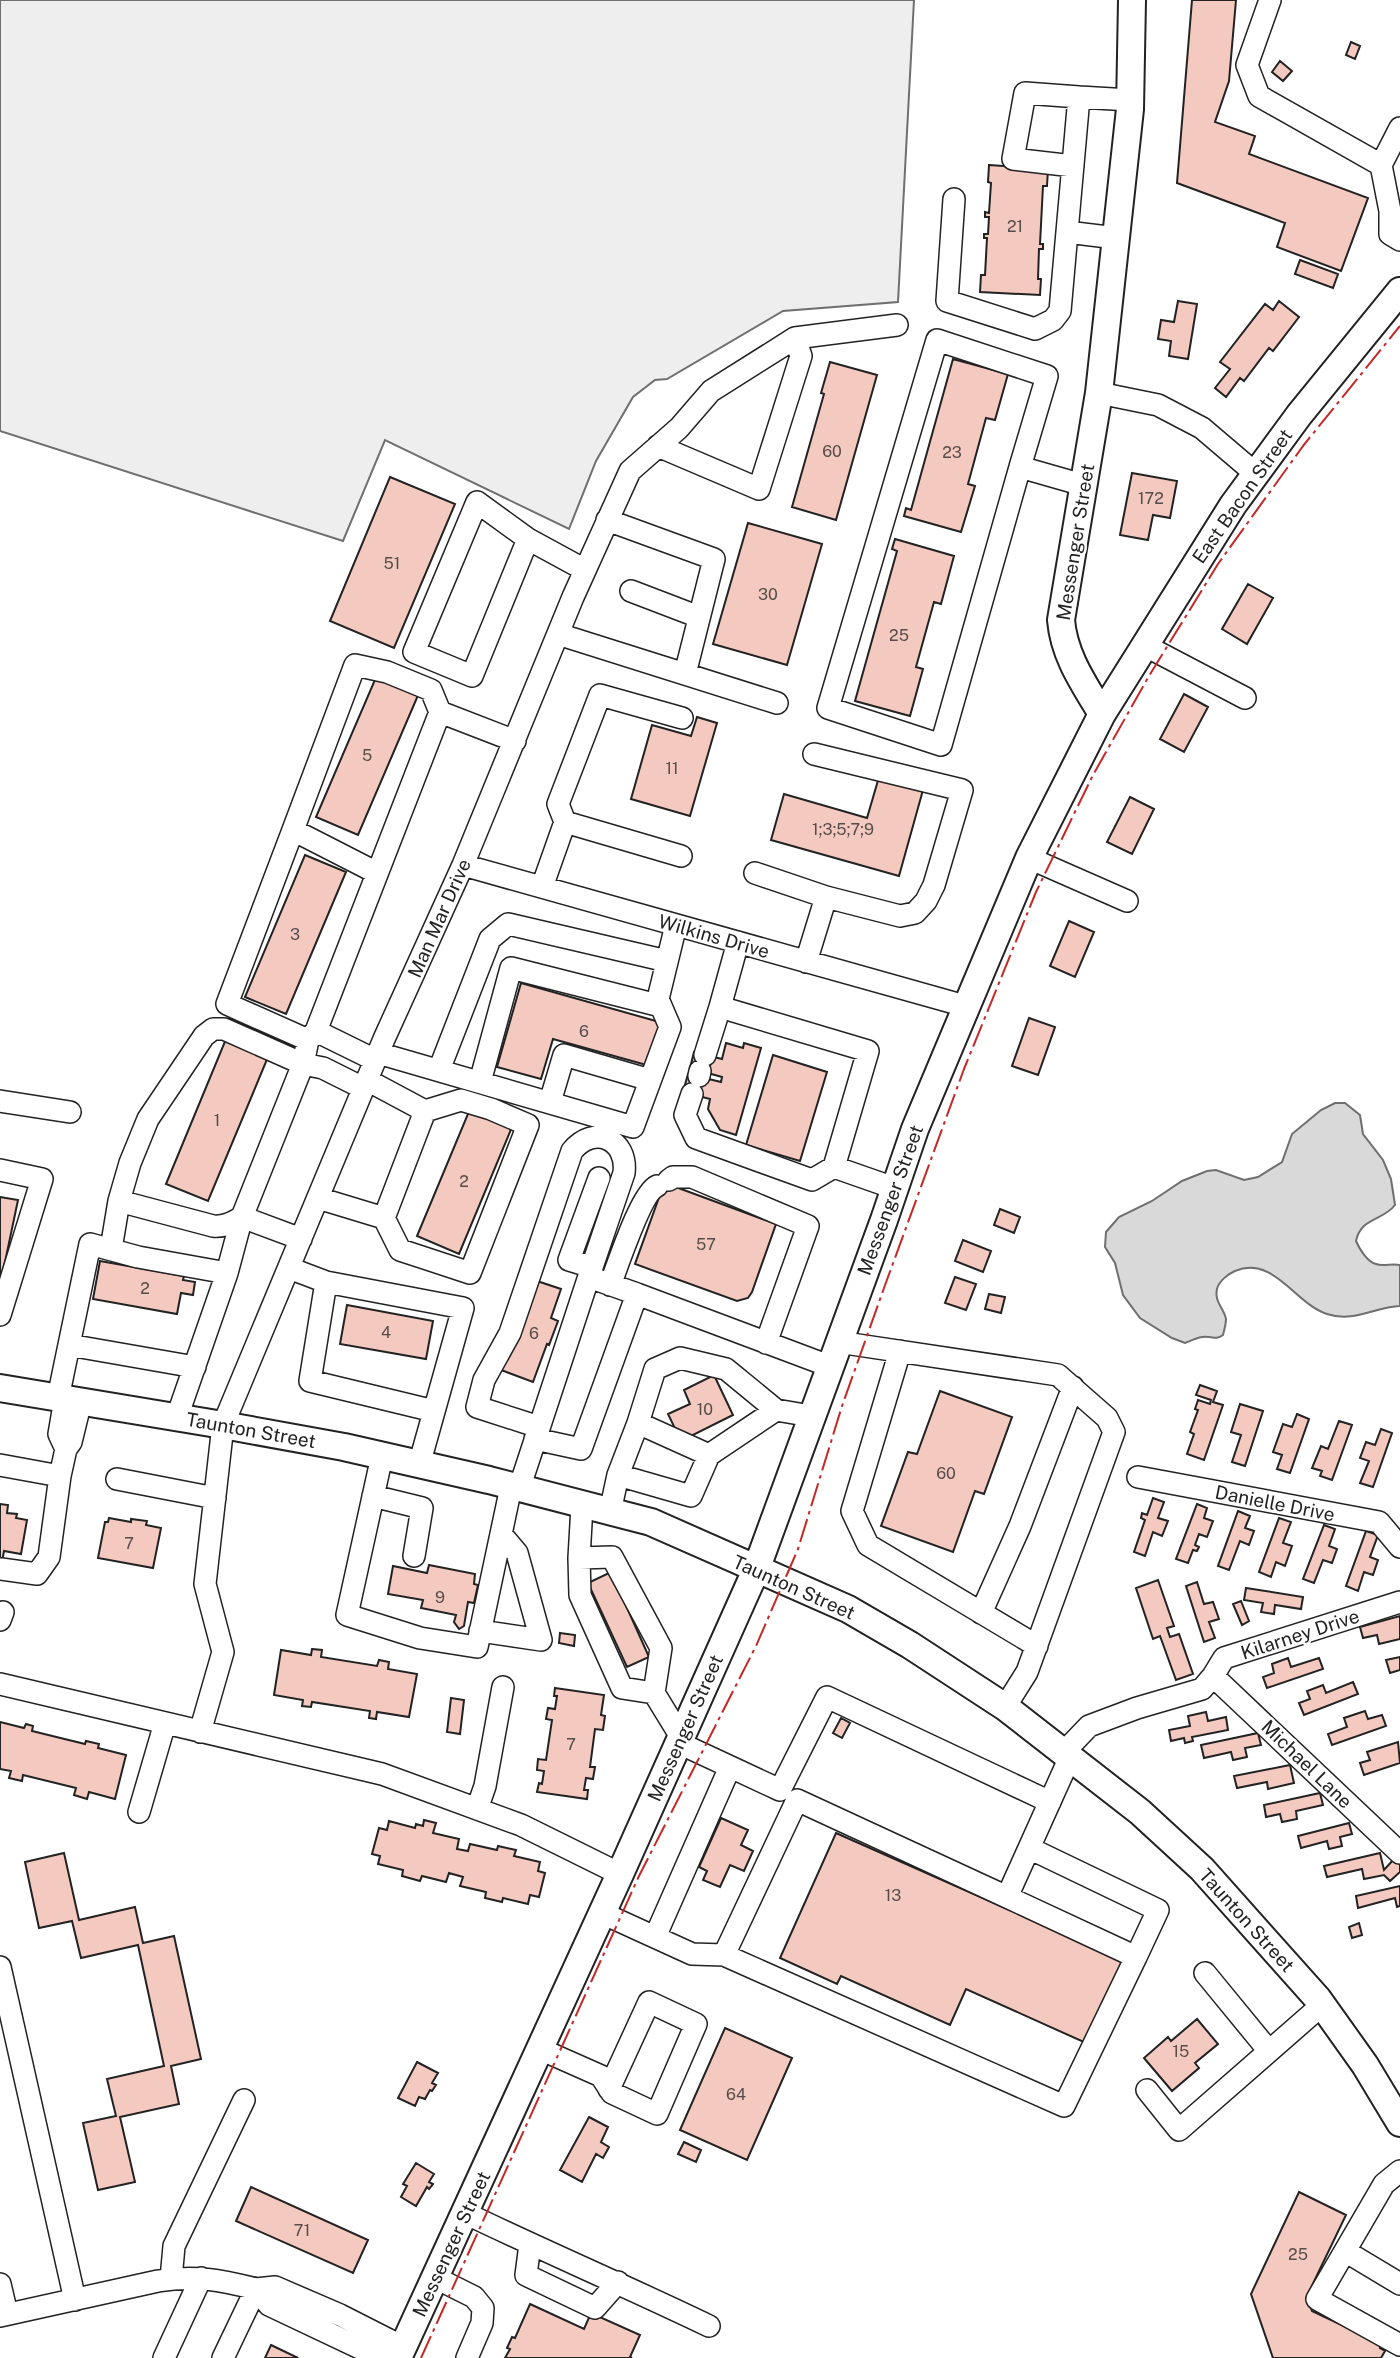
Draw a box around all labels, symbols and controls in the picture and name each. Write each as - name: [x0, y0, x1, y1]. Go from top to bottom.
- house number: 21: [1007, 217, 1023, 236]
- street label: East Bacon Street: [1187, 425, 1297, 567]
- house number: 60: [822, 442, 842, 461]
- house number: 23: [942, 443, 962, 462]
- street label: Messenger Street: [1052, 462, 1098, 622]
- house number: 172: [1138, 489, 1164, 508]
- house number: 51: [384, 554, 400, 573]
- house number: 30: [758, 585, 778, 604]
- house number: 25: [889, 626, 909, 645]
- house number: 5: [362, 746, 372, 765]
- house number: 11: [665, 759, 679, 778]
- house number: 1;3;5;7;9: [812, 820, 874, 839]
- street label: Man Mar Drive: [403, 855, 475, 981]
- street label: Wilkins Drive: [656, 910, 772, 962]
- house number: 3: [290, 925, 300, 944]
- house number: 6: [579, 1022, 589, 1041]
- house number: 1: [214, 1111, 220, 1130]
- street label: Messenger Street: [853, 1122, 927, 1278]
- house number: 2: [459, 1172, 469, 1191]
- house number: 57: [696, 1235, 716, 1254]
- house number: 2: [140, 1279, 150, 1298]
- house number: 4: [381, 1323, 391, 1342]
- house number: 6: [529, 1324, 539, 1343]
- house number: 10: [697, 1400, 713, 1419]
- street label: Taunton Street: [184, 1408, 318, 1452]
- house number: 60: [936, 1464, 956, 1483]
- street label: Danielle Drive: [1213, 1481, 1337, 1525]
- house number: 7: [124, 1534, 134, 1553]
- street label: Taunton Street: [730, 1550, 858, 1624]
- house number: 9: [435, 1588, 445, 1607]
- street label: Kilarney Drive: [1238, 1605, 1362, 1663]
- street label: Messenger Street: [643, 1651, 727, 1805]
- street label: Michael Lane: [1257, 1715, 1357, 1813]
- house number: 7: [566, 1735, 576, 1754]
- street label: Taunton Street: [1195, 1864, 1299, 1976]
- house number: 13: [885, 1886, 901, 1905]
- house number: 15: [1173, 2042, 1189, 2061]
- house number: 64: [726, 2085, 746, 2104]
- street label: Messenger Street: [408, 2168, 494, 2320]
- house number: 71: [294, 2221, 310, 2240]
- house number: 25: [1288, 2245, 1308, 2264]

